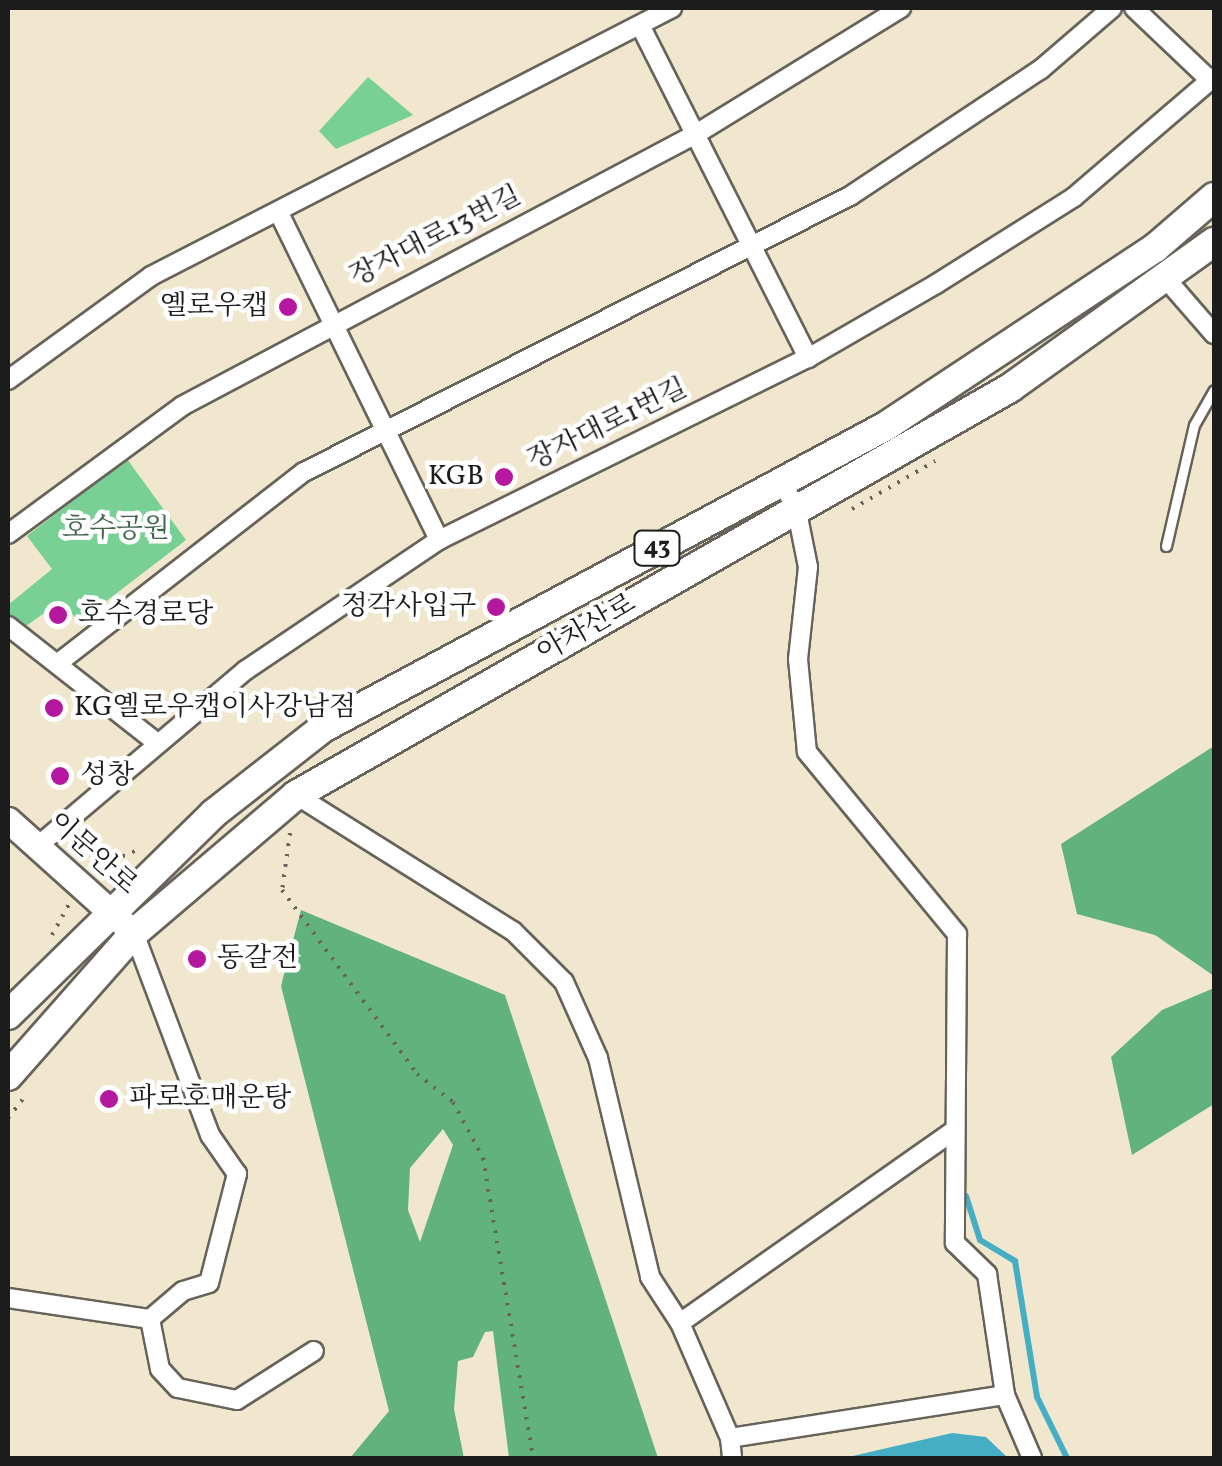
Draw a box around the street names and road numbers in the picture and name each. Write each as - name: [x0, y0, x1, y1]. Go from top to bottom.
- street label: 장자대로13번길: [345, 179, 527, 295]
- street label: 장자대로1번길: [523, 372, 693, 478]
- road number: 43: [632, 528, 682, 568]
- street label: 아차산로: [532, 587, 642, 671]
- street label: 이문안로: [41, 805, 143, 903]

